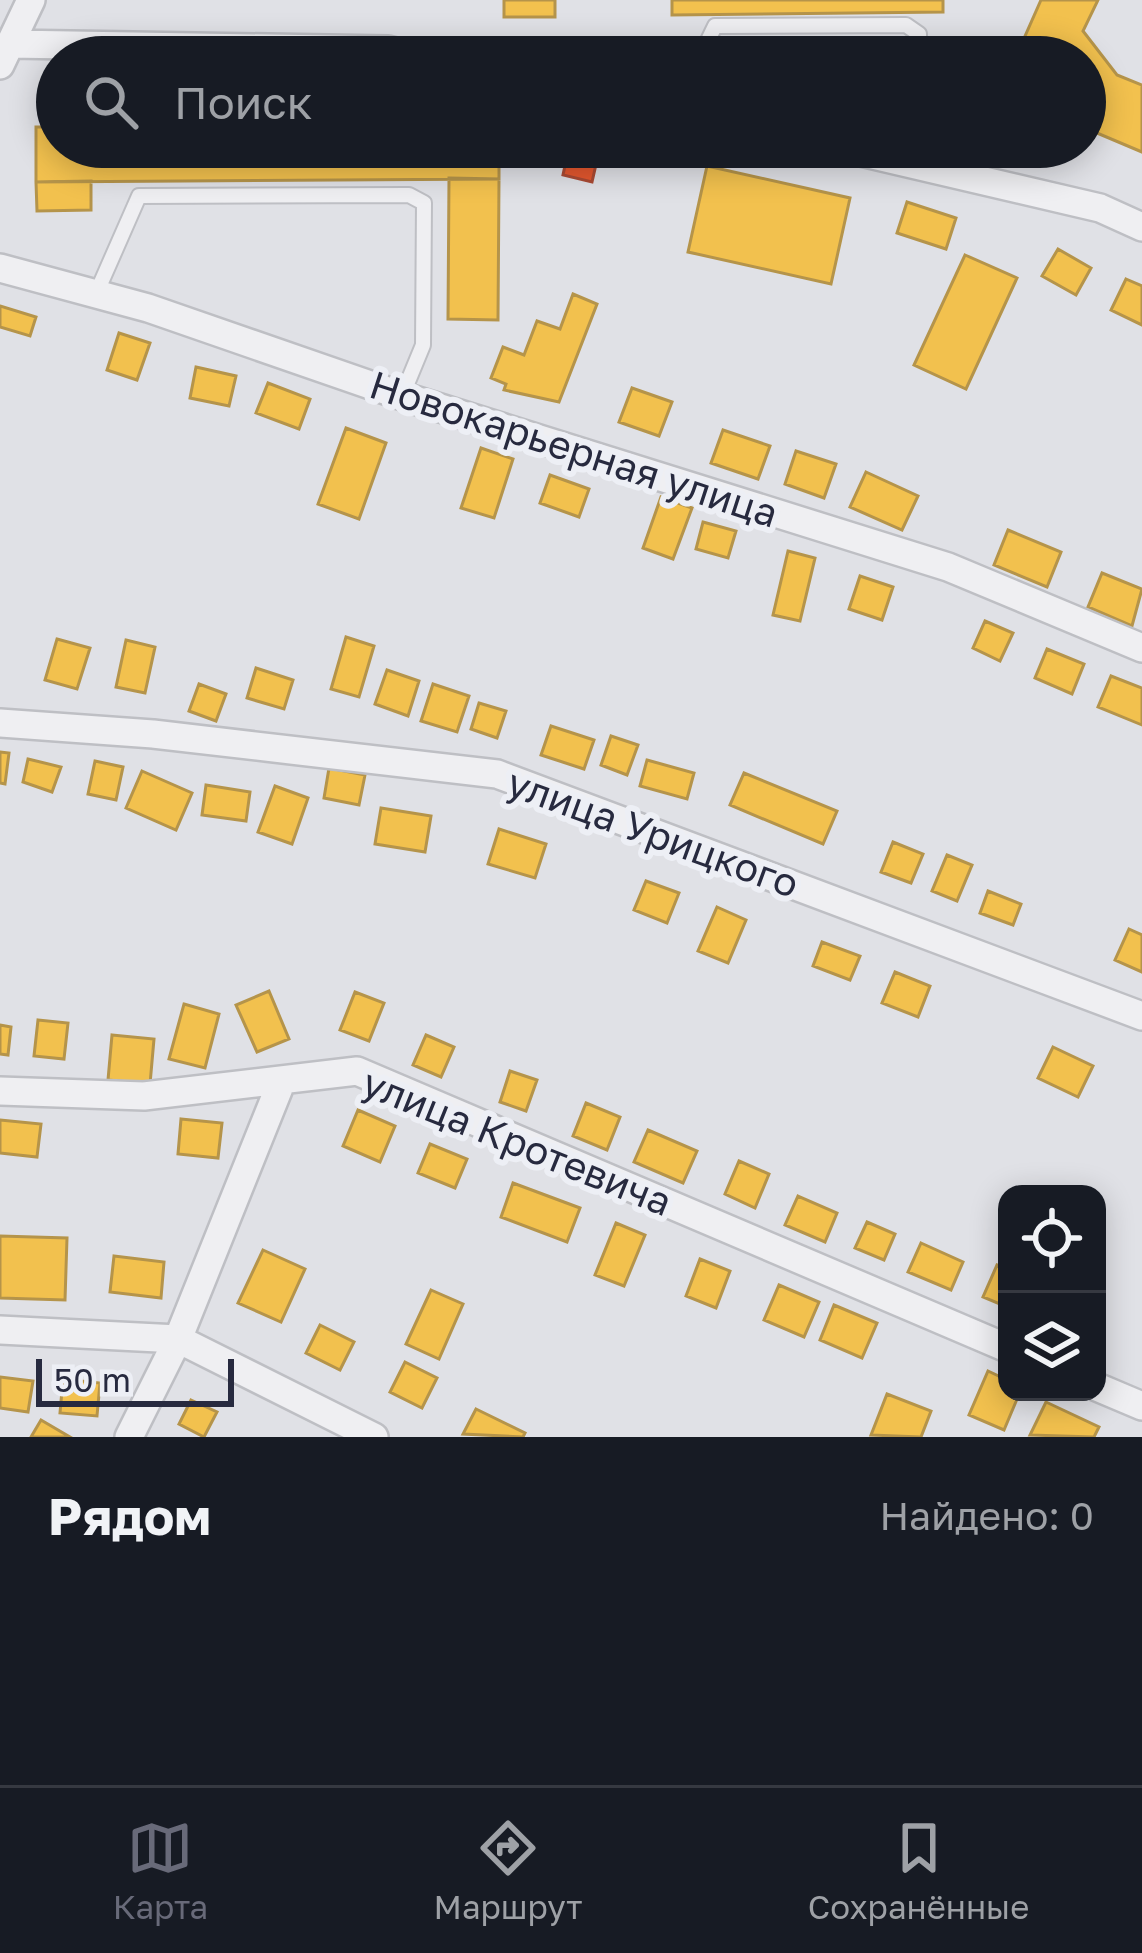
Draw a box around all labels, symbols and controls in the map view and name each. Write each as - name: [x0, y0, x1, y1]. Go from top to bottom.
- search box: [36, 36, 1106, 168]
- icon: search: [78, 69, 144, 135]
- text: Поиск: [174, 75, 313, 129]
- street label: Новокарьерная улица: [364, 360, 784, 537]
- street label: улица Урицкого: [501, 758, 805, 907]
- street label: улица Кротевича: [356, 1058, 679, 1225]
- map controls: [998, 1185, 1106, 1401]
- button: locate: [998, 1185, 1106, 1293]
- button: layers: [998, 1293, 1106, 1401]
- scale bar: [36, 1353, 234, 1406]
- text: 50 m: [54, 1360, 131, 1399]
- text: Рядом: [48, 1485, 211, 1546]
- text: Найдено: 0: [879, 1492, 1094, 1539]
- tab: Карта: [113, 1815, 208, 1926]
- tab: Маршрут: [434, 1815, 583, 1926]
- tab: Сохранённые: [808, 1815, 1029, 1926]

